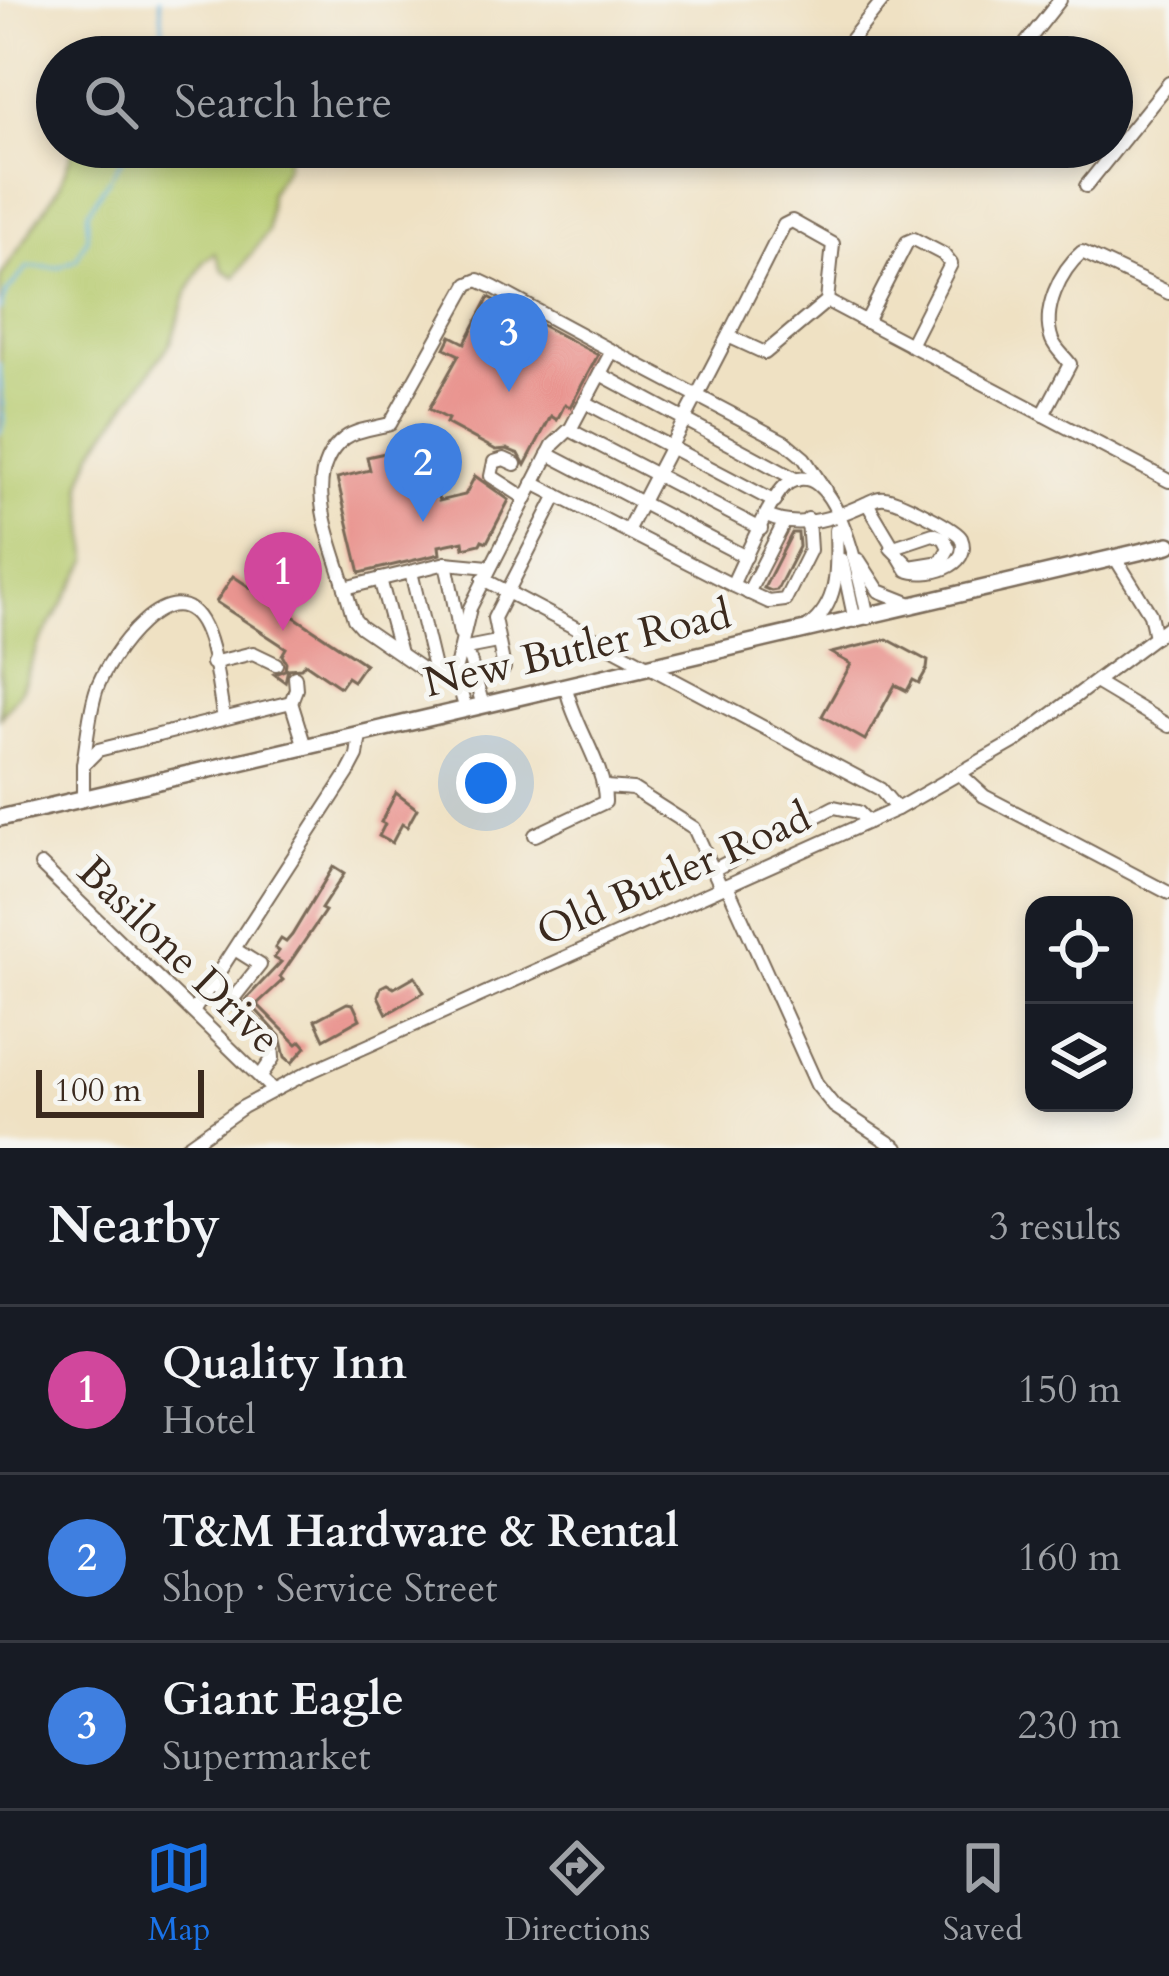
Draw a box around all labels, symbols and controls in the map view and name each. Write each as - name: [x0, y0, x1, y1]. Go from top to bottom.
- search box: [36, 36, 1133, 168]
- icon: search: [78, 69, 144, 135]
- text: Search here: [174, 72, 392, 133]
- pin: 3: [470, 293, 548, 392]
- pin: 2: [384, 423, 462, 522]
- pin: 1: [244, 532, 322, 631]
- street label: New Butler Road: [418, 585, 736, 711]
- your location: [456, 753, 516, 813]
- street label: Old Butler Road: [528, 789, 820, 960]
- street label: Basilone Drive: [65, 844, 293, 1066]
- map controls: [1025, 896, 1133, 1112]
- button: locate: [1025, 896, 1133, 1004]
- button: layers: [1025, 1004, 1133, 1112]
- scale bar: [36, 1064, 204, 1117]
- text: 100 m: [54, 1068, 141, 1113]
- text: Nearby: [48, 1191, 220, 1261]
- text: 3 results: [989, 1200, 1121, 1253]
- text: Quality Inn: [162, 1333, 407, 1394]
- text: 1: [77, 1363, 97, 1416]
- text: 150 m: [1018, 1363, 1121, 1416]
- text: Hotel: [162, 1394, 256, 1447]
- text: T&M Hardware & Rental: [162, 1501, 679, 1562]
- text: 2: [77, 1531, 97, 1584]
- text: 160 m: [1018, 1531, 1121, 1584]
- text: Shop · Service Street: [162, 1562, 498, 1615]
- text: Giant Eagle: [162, 1669, 404, 1730]
- text: 3: [77, 1699, 97, 1752]
- text: 230 m: [1018, 1699, 1121, 1752]
- text: Supermarket: [162, 1730, 371, 1783]
- tab: Map: [146, 1835, 212, 1952]
- tab: Directions: [505, 1835, 650, 1952]
- tab: Saved: [943, 1835, 1023, 1952]

